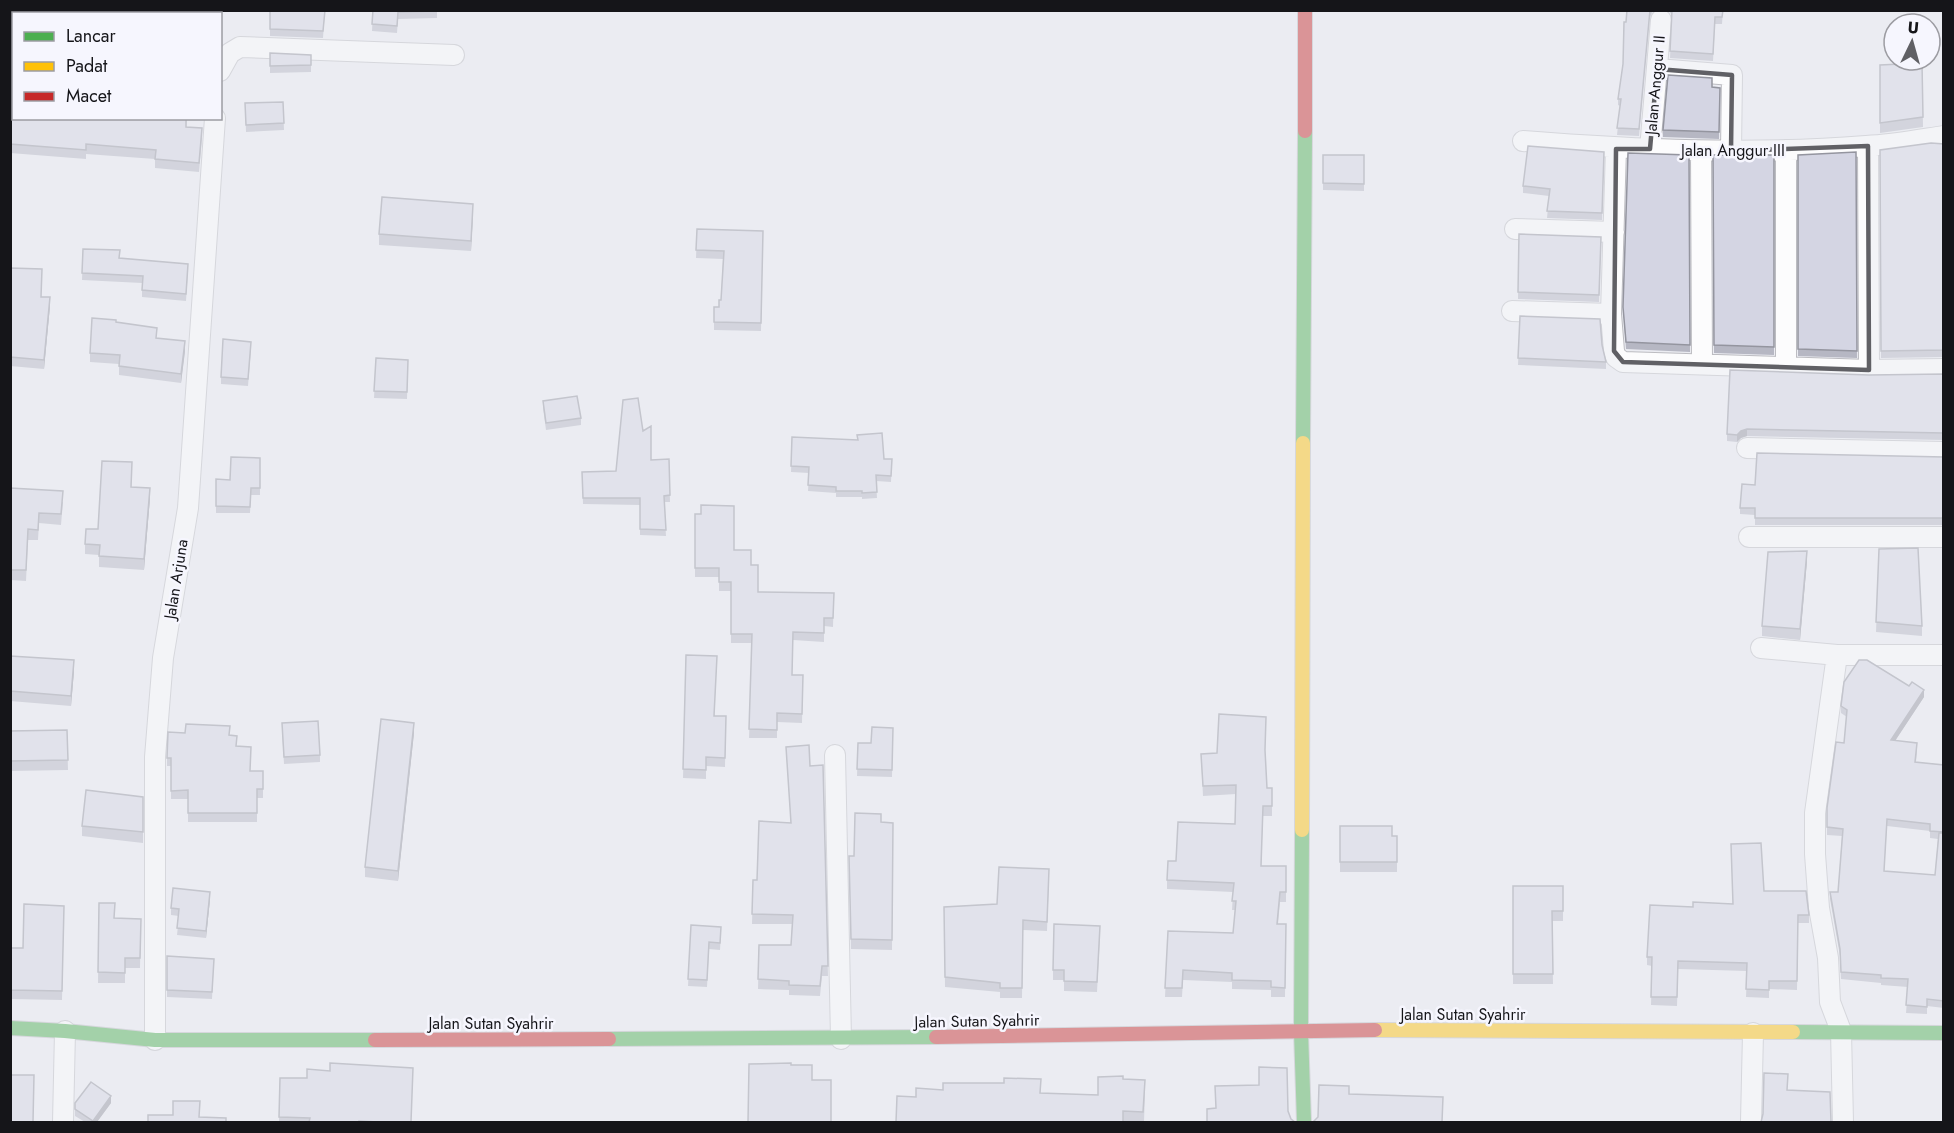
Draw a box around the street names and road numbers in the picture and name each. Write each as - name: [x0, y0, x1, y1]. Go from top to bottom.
- street label: Jalan Anggur II: [1639, 34, 1671, 138]
- street label: Jalan Anggur III: [1679, 139, 1785, 162]
- street label: Jalan Arjuna: [158, 537, 194, 623]
- street label: Jalan Sutan Syahrir: [1398, 1003, 1526, 1026]
- street label: Jalan Sutan Syahrir: [912, 1008, 1040, 1034]
- street label: Jalan Sutan Syahrir: [426, 1012, 554, 1035]

